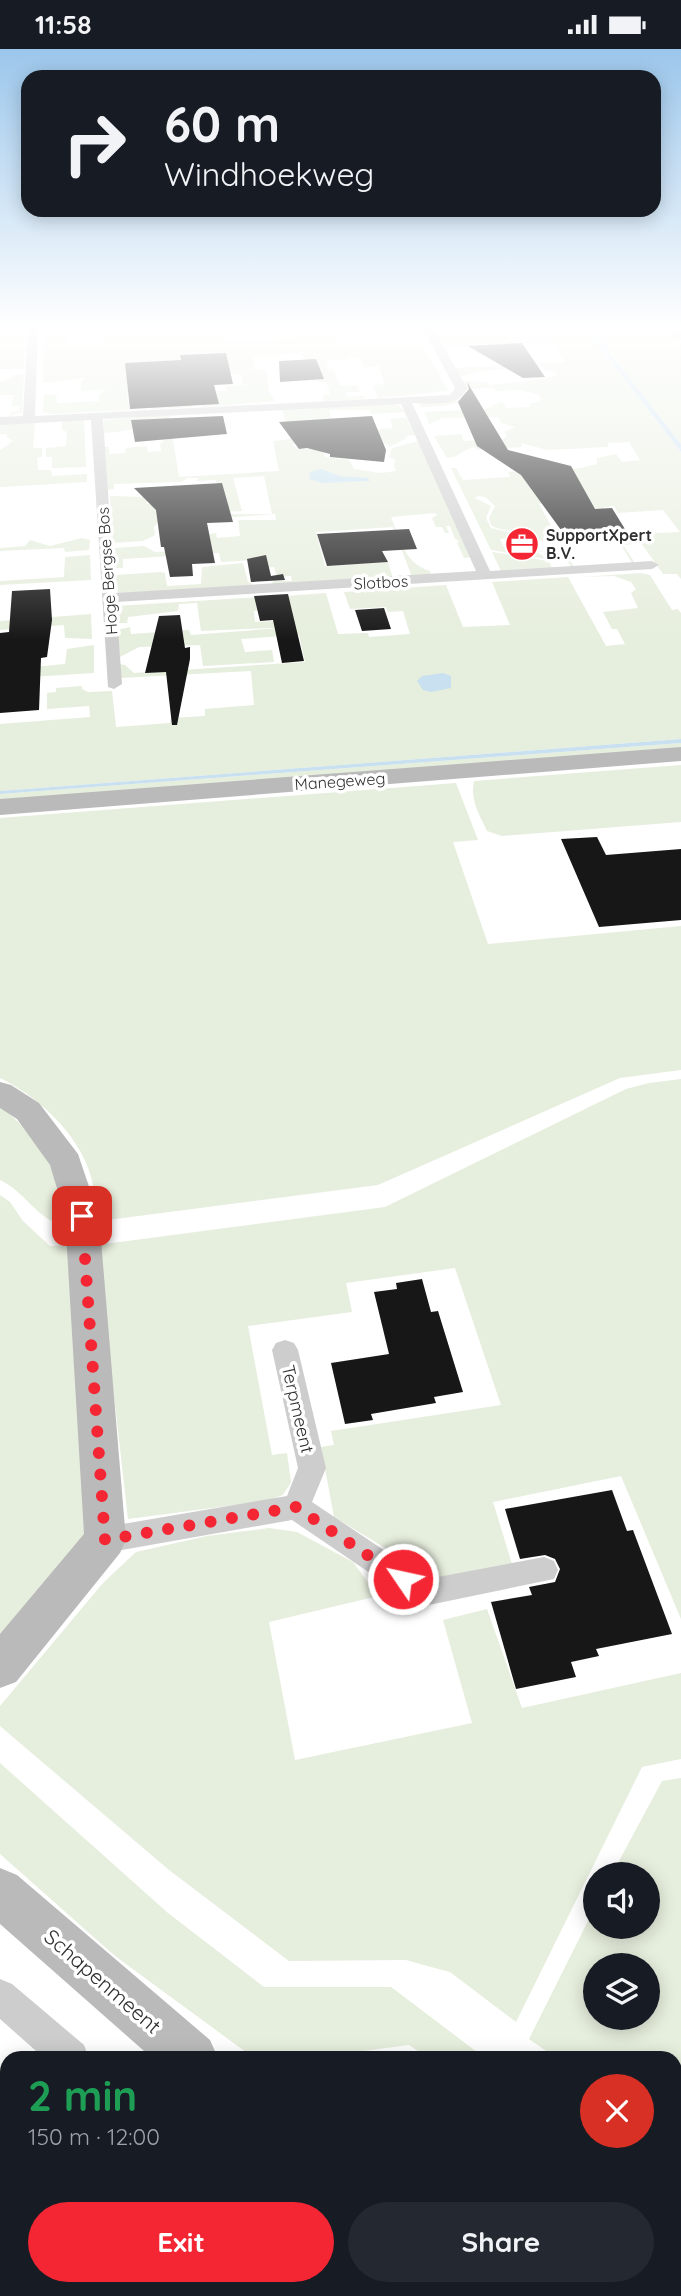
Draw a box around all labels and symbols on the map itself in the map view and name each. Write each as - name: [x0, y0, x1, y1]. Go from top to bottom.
- street label: Hoge Bergse Bos: [93, 506, 121, 636]
- office icon: SupportXpert B.V.: [503, 525, 541, 563]
- place label: SupportXpert B.V.: [546, 525, 652, 563]
- street label: Slotbos: [353, 571, 409, 593]
- street label: Manegeweg: [294, 768, 386, 794]
- pin: [52, 1186, 112, 1246]
- street label: Terpmeent: [277, 1363, 319, 1455]
- position arrow: [366, 1542, 440, 1616]
- street label: Schapenmeent: [39, 1923, 167, 2039]

